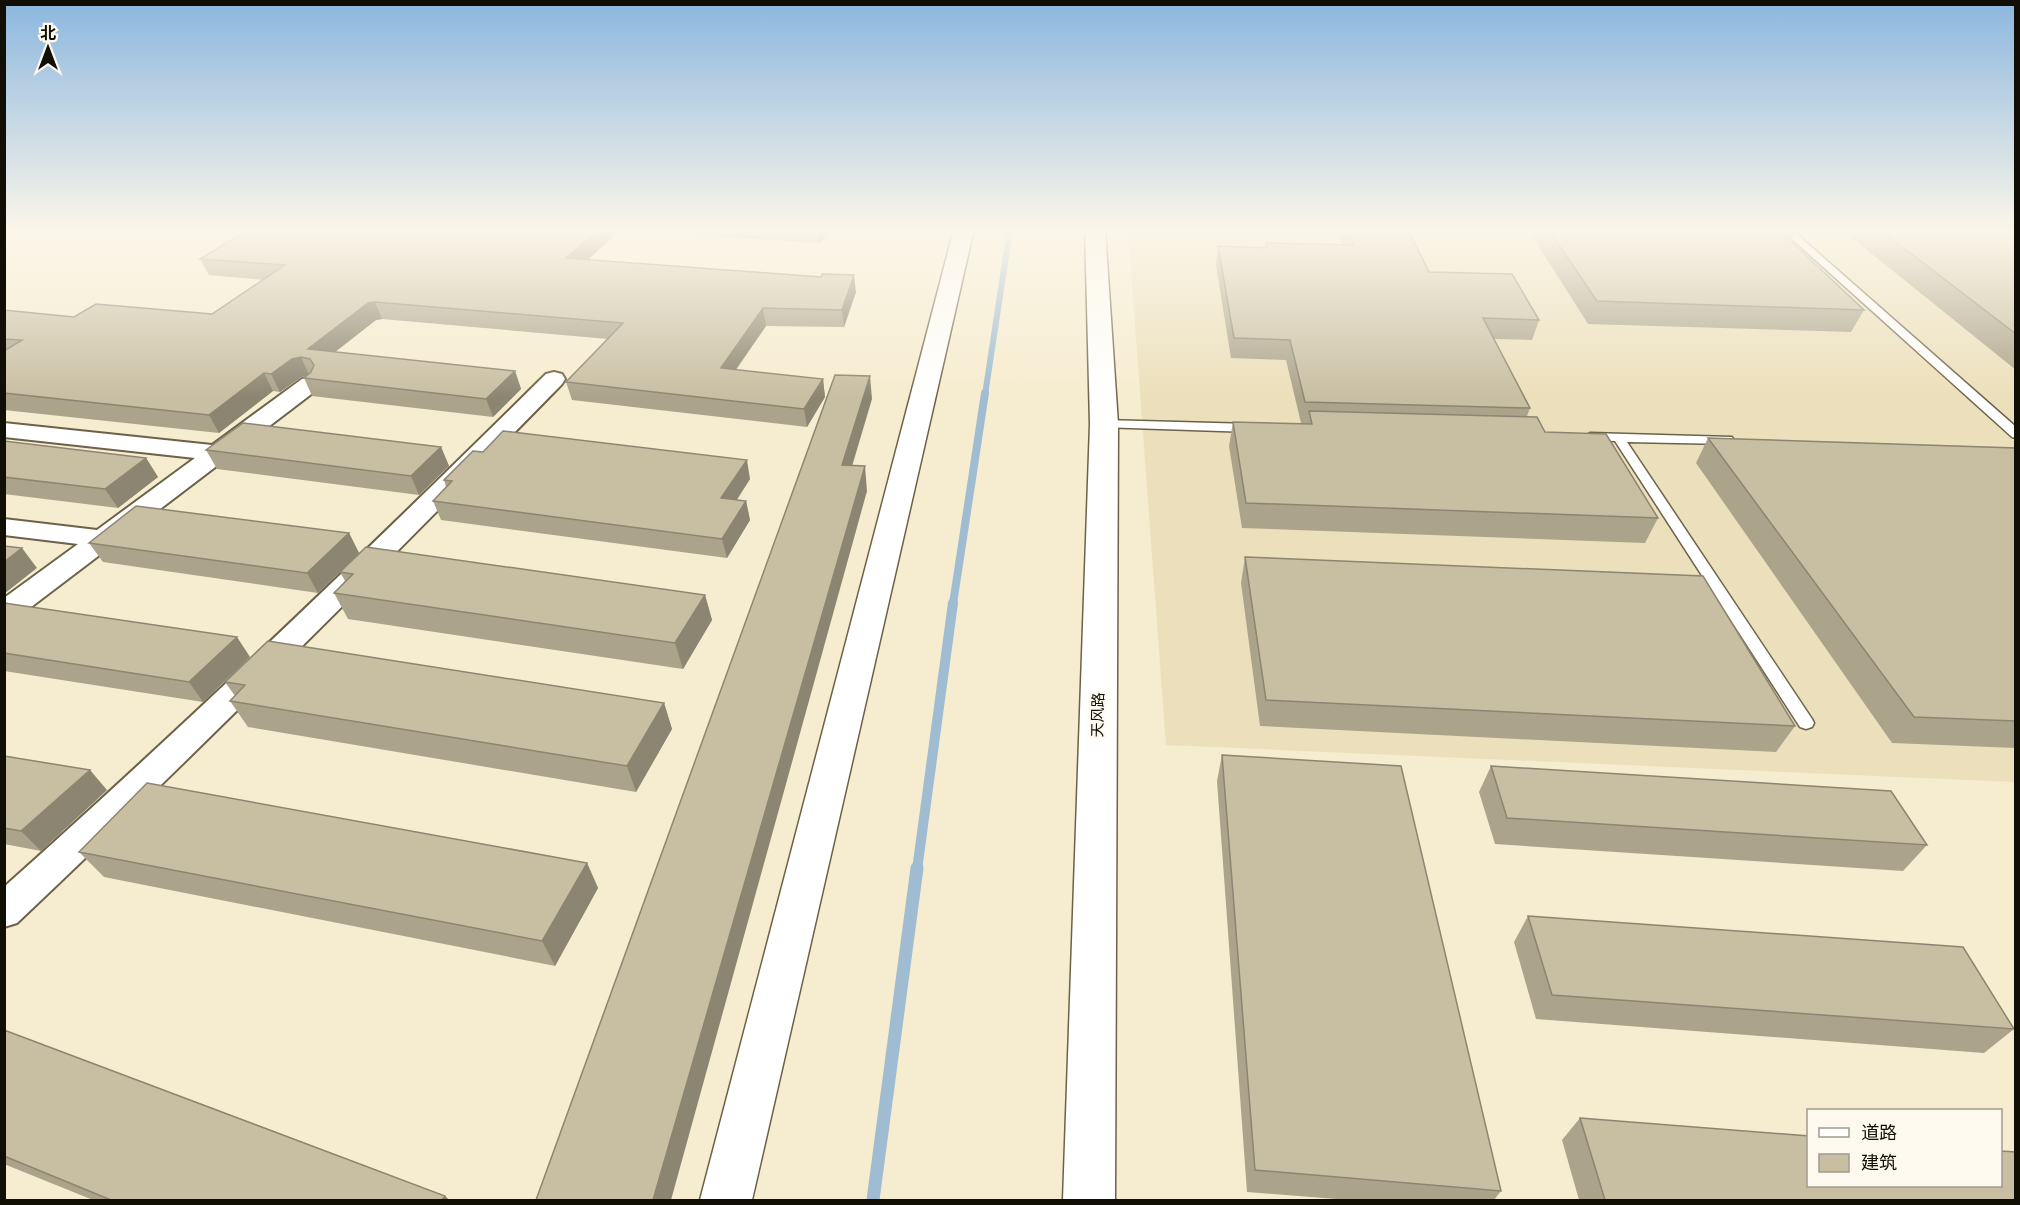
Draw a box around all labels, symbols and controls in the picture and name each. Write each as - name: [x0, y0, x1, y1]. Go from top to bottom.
- north arrow: [18, 18, 78, 78]
- text: 北: [40, 23, 56, 43]
- street label: 天风路: [1088, 692, 1106, 738]
- legend: [1807, 1109, 2002, 1187]
- text: 道路: [1861, 1121, 1897, 1143]
- text: 建筑: [1861, 1151, 1897, 1173]

